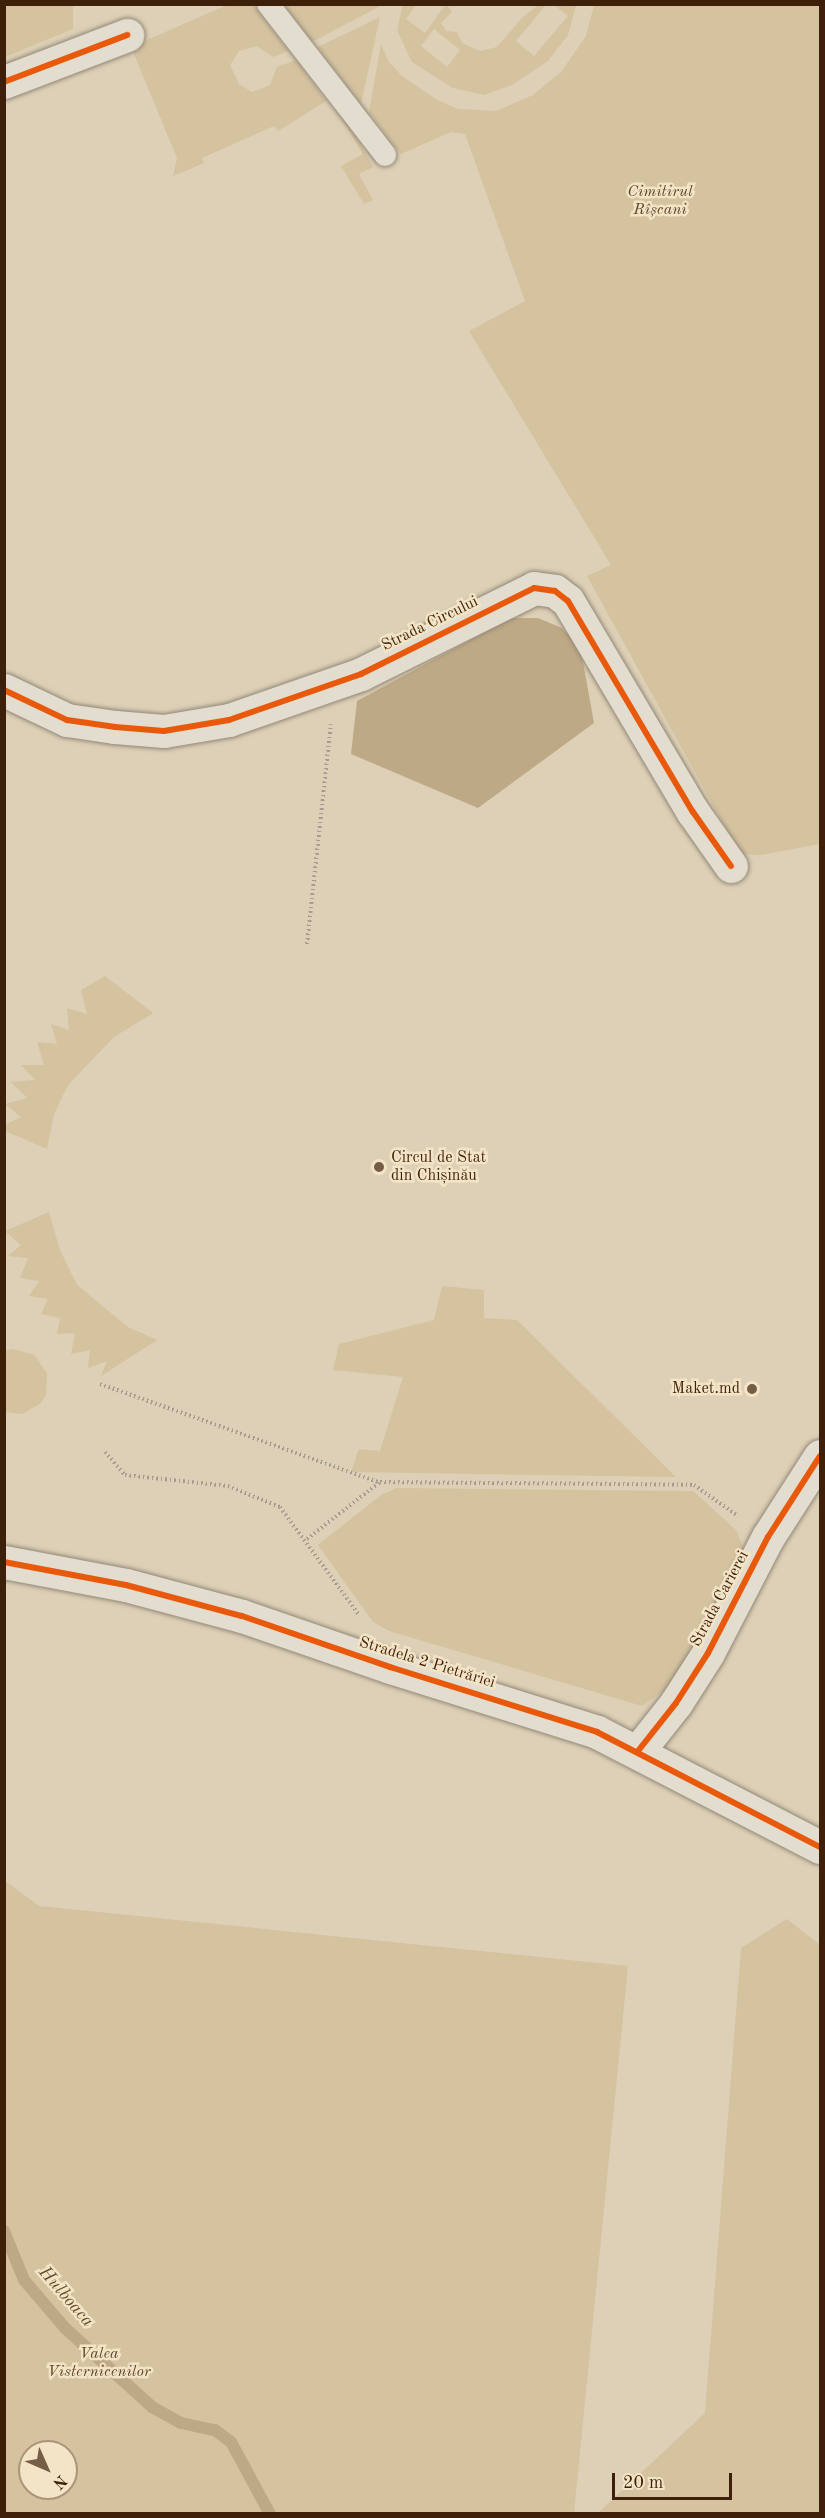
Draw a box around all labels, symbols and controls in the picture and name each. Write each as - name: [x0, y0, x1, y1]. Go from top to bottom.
- park label: Cimitirul Rîșcani: [627, 182, 693, 220]
- street label: Strada Circului: [379, 592, 481, 656]
- place label: Circul de Stat din Chișinău: [391, 1148, 486, 1186]
- marker: Circul de Stat din Chișinău: [372, 1160, 386, 1174]
- place label: Maket.md: [672, 1379, 740, 1399]
- marker: Maket.md: [745, 1382, 759, 1396]
- street label: Strada Carierei: [687, 1548, 753, 1650]
- street label: Stradela 2 Pietrăriei: [357, 1633, 497, 1693]
- water label: Hulboaca: [34, 2262, 98, 2332]
- park label: Valea Visternicenilor: [47, 2344, 151, 2382]
- north arrow: [18, 2440, 78, 2500]
- scale bar: [615, 2461, 735, 2499]
- text: N: [49, 2471, 69, 2491]
- text: 20 m: [623, 2474, 663, 2492]

